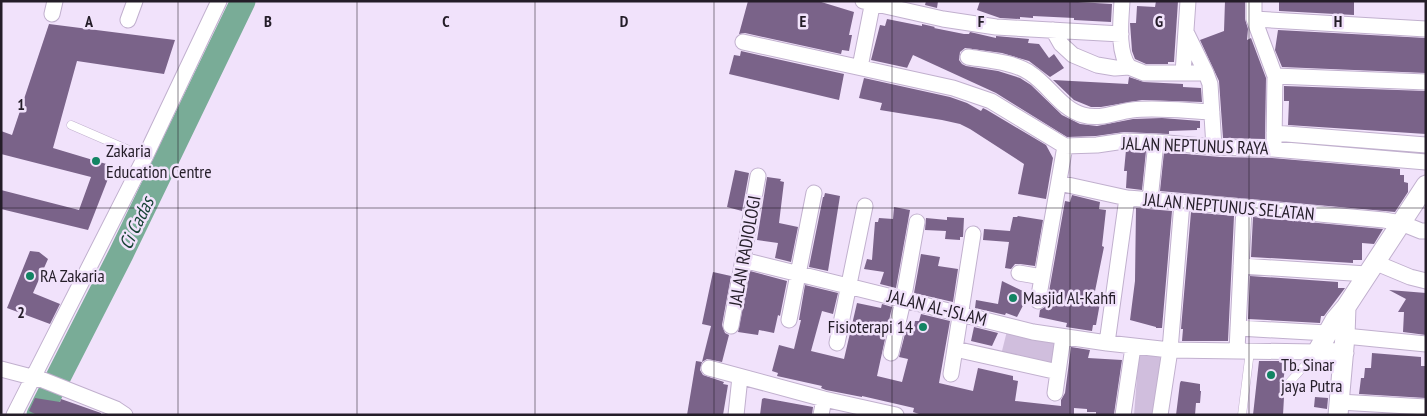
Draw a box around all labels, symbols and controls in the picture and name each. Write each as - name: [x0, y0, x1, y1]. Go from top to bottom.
- text: A: [84, 11, 94, 31]
- text: B: [264, 11, 272, 31]
- text: C: [442, 11, 450, 31]
- text: D: [620, 11, 629, 31]
- text: E: [800, 11, 807, 31]
- text: F: [978, 11, 985, 31]
- text: G: [1155, 11, 1163, 31]
- text: H: [1334, 11, 1342, 31]
- text: 1: [17, 94, 25, 114]
- street label: JALAN NEPTUNUS RAYA: [1120, 131, 1269, 160]
- place label: Zakaria Education Centre: [106, 139, 212, 183]
- marker: Zakaria Education Centre: [90, 155, 102, 167]
- street label: JALAN NEPTUNUS SELATAN: [1142, 187, 1315, 225]
- water label: Ci Cadas: [113, 192, 160, 253]
- street label: JALAN RADIOLOGI: [723, 194, 766, 309]
- place label: RA Zakaria: [40, 264, 105, 287]
- marker: RA Zakaria: [24, 270, 36, 282]
- street label: JALAN AL-ISLAM: [884, 284, 989, 331]
- place label: Masjid Al-Kahfi: [1023, 286, 1116, 309]
- marker: Masjid Al-Kahfi: [1007, 292, 1019, 304]
- text: 2: [17, 302, 25, 322]
- place label: Fisioterapi 14: [828, 315, 913, 338]
- marker: Fisioterapi 14: [917, 321, 929, 333]
- place label: Tb. Sinar jaya Putra: [1281, 353, 1342, 397]
- marker: Tb. Sinar jaya Putra: [1265, 369, 1277, 381]

